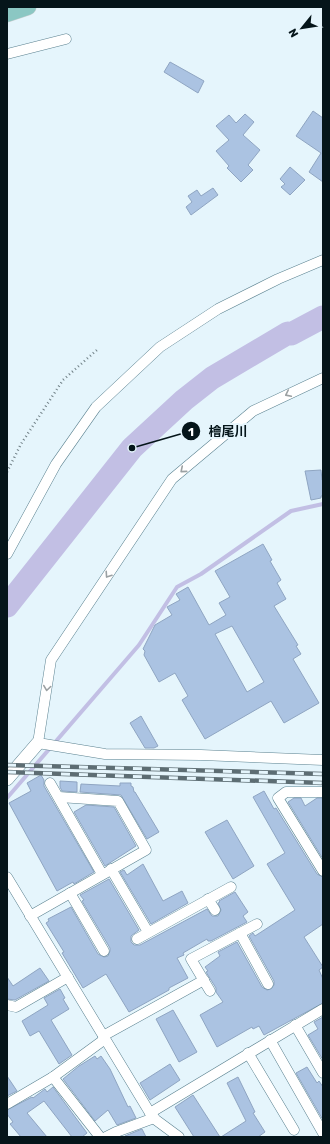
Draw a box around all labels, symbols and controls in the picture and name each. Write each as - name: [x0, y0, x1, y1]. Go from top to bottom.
- north arrow: [282, 8, 322, 48]
- text: N: [286, 26, 301, 39]
- one-way arrow: [285, 389, 292, 397]
- callout: 檜尾川: [181, 419, 256, 444]
- text: 檜尾川: [208, 424, 248, 439]
- text: 1: [188, 425, 194, 439]
- one-way arrow: [181, 466, 188, 473]
- one-way arrow: [106, 571, 113, 578]
- one-way arrow: [43, 685, 52, 691]

